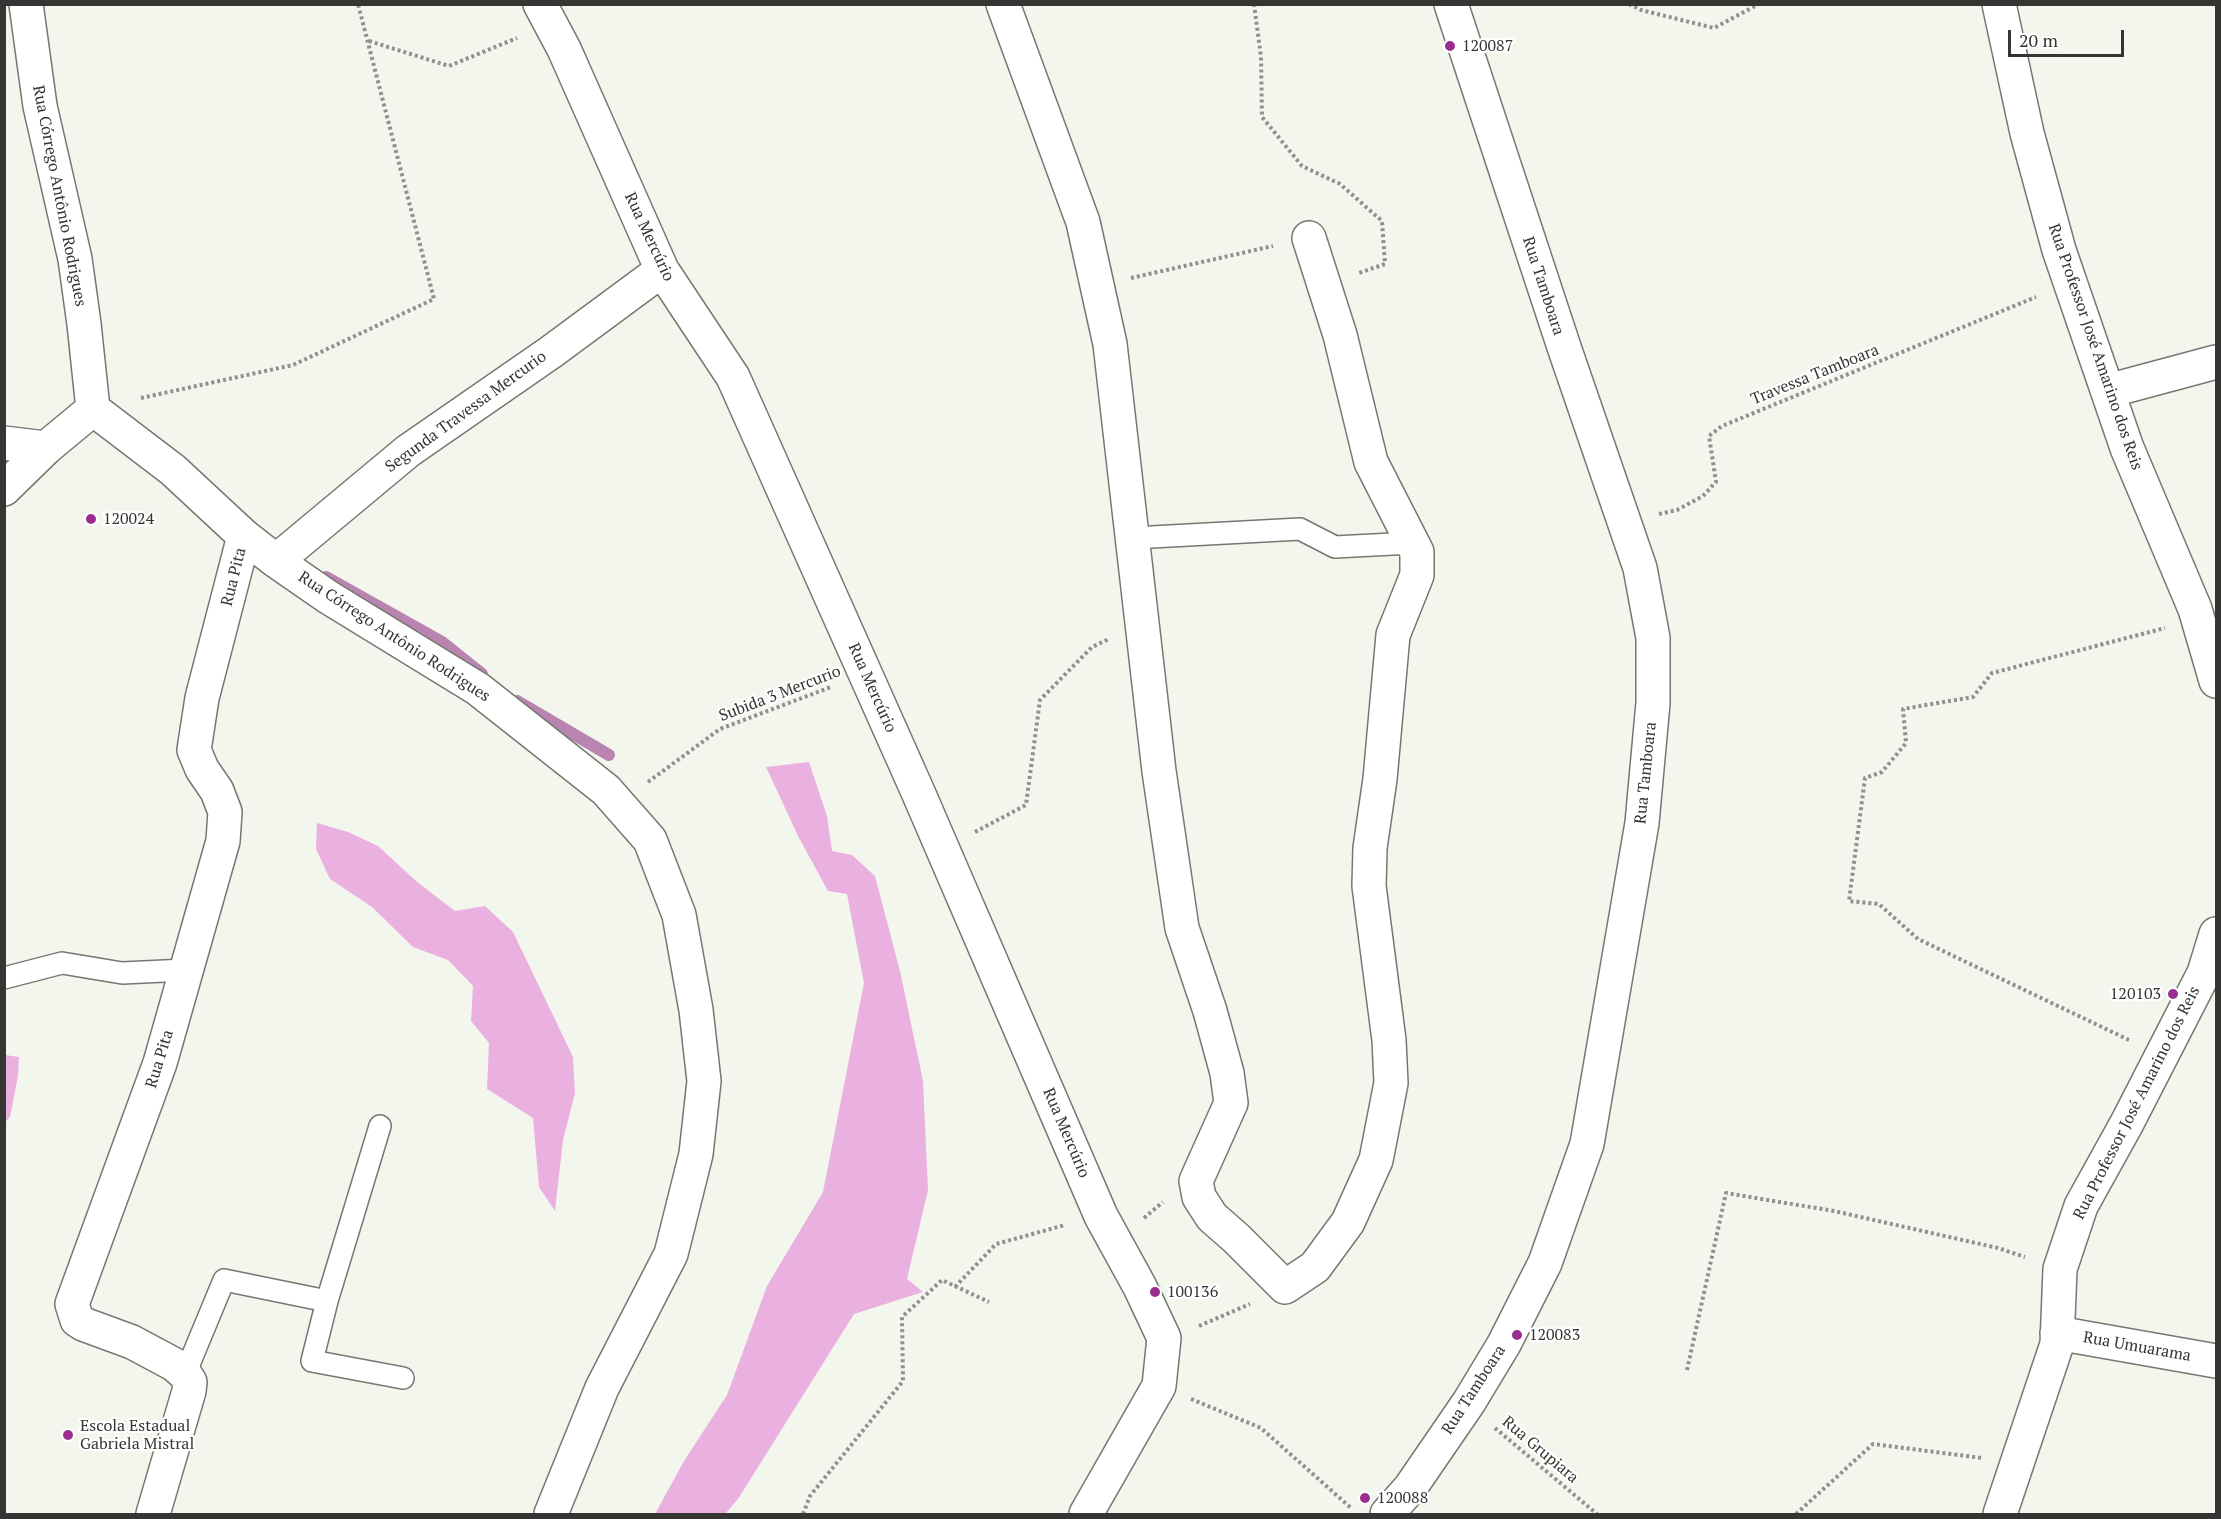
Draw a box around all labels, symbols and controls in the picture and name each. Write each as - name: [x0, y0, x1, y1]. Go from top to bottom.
- scale bar: [2011, 18, 2126, 56]
- text: 20 m: [2019, 28, 2058, 52]
- place label: 120087: [1462, 36, 1513, 56]
- marker: 120087: [1443, 39, 1457, 53]
- street label: Rua Córrego Antônio Rodrigues: [28, 84, 90, 308]
- street label: Rua Mercúrio: [620, 190, 678, 284]
- street label: Rua Professor José Amarino dos Reis: [2044, 221, 2146, 473]
- street label: Rua Tamboara: [1518, 234, 1568, 338]
- street label: Travessa Tamboara: [1748, 341, 1882, 409]
- street label: Segunda Travessa Mercurio: [382, 347, 550, 477]
- place label: 120024: [103, 509, 154, 529]
- marker: 120024: [84, 512, 98, 526]
- street label: Rua Pita: [217, 546, 251, 608]
- street label: Rua Córrego Antônio Rodrigues: [294, 568, 494, 706]
- street label: Rua Mercúrio: [844, 640, 900, 736]
- street label: Subida 3 Mercurio: [716, 662, 844, 726]
- street label: Rua Tamboara: [1631, 721, 1661, 825]
- street label: Rua Professor José Amarino dos Reis: [2070, 983, 2204, 1223]
- place label: 120103: [2110, 984, 2161, 1004]
- marker: 120103: [2166, 987, 2180, 1001]
- street label: Rua Pita: [142, 1028, 178, 1090]
- street label: Rua Mercúrio: [1038, 1085, 1094, 1181]
- place label: 100136: [1167, 1282, 1218, 1302]
- marker: 100136: [1148, 1285, 1162, 1299]
- place label: 120083: [1529, 1325, 1580, 1345]
- marker: 120083: [1510, 1328, 1524, 1342]
- street label: Rua Umuarama: [2082, 1328, 2192, 1366]
- street label: Rua Tamboara: [1438, 1342, 1510, 1438]
- street label: Rua Grupiara: [1498, 1412, 1582, 1488]
- place label: Escola Estadual Gabriela Mistral: [80, 1416, 194, 1454]
- marker: Escola Estadual Gabriela Mistral: [61, 1428, 75, 1442]
- place label: 120088: [1377, 1488, 1428, 1508]
- marker: 120088: [1358, 1491, 1372, 1505]

